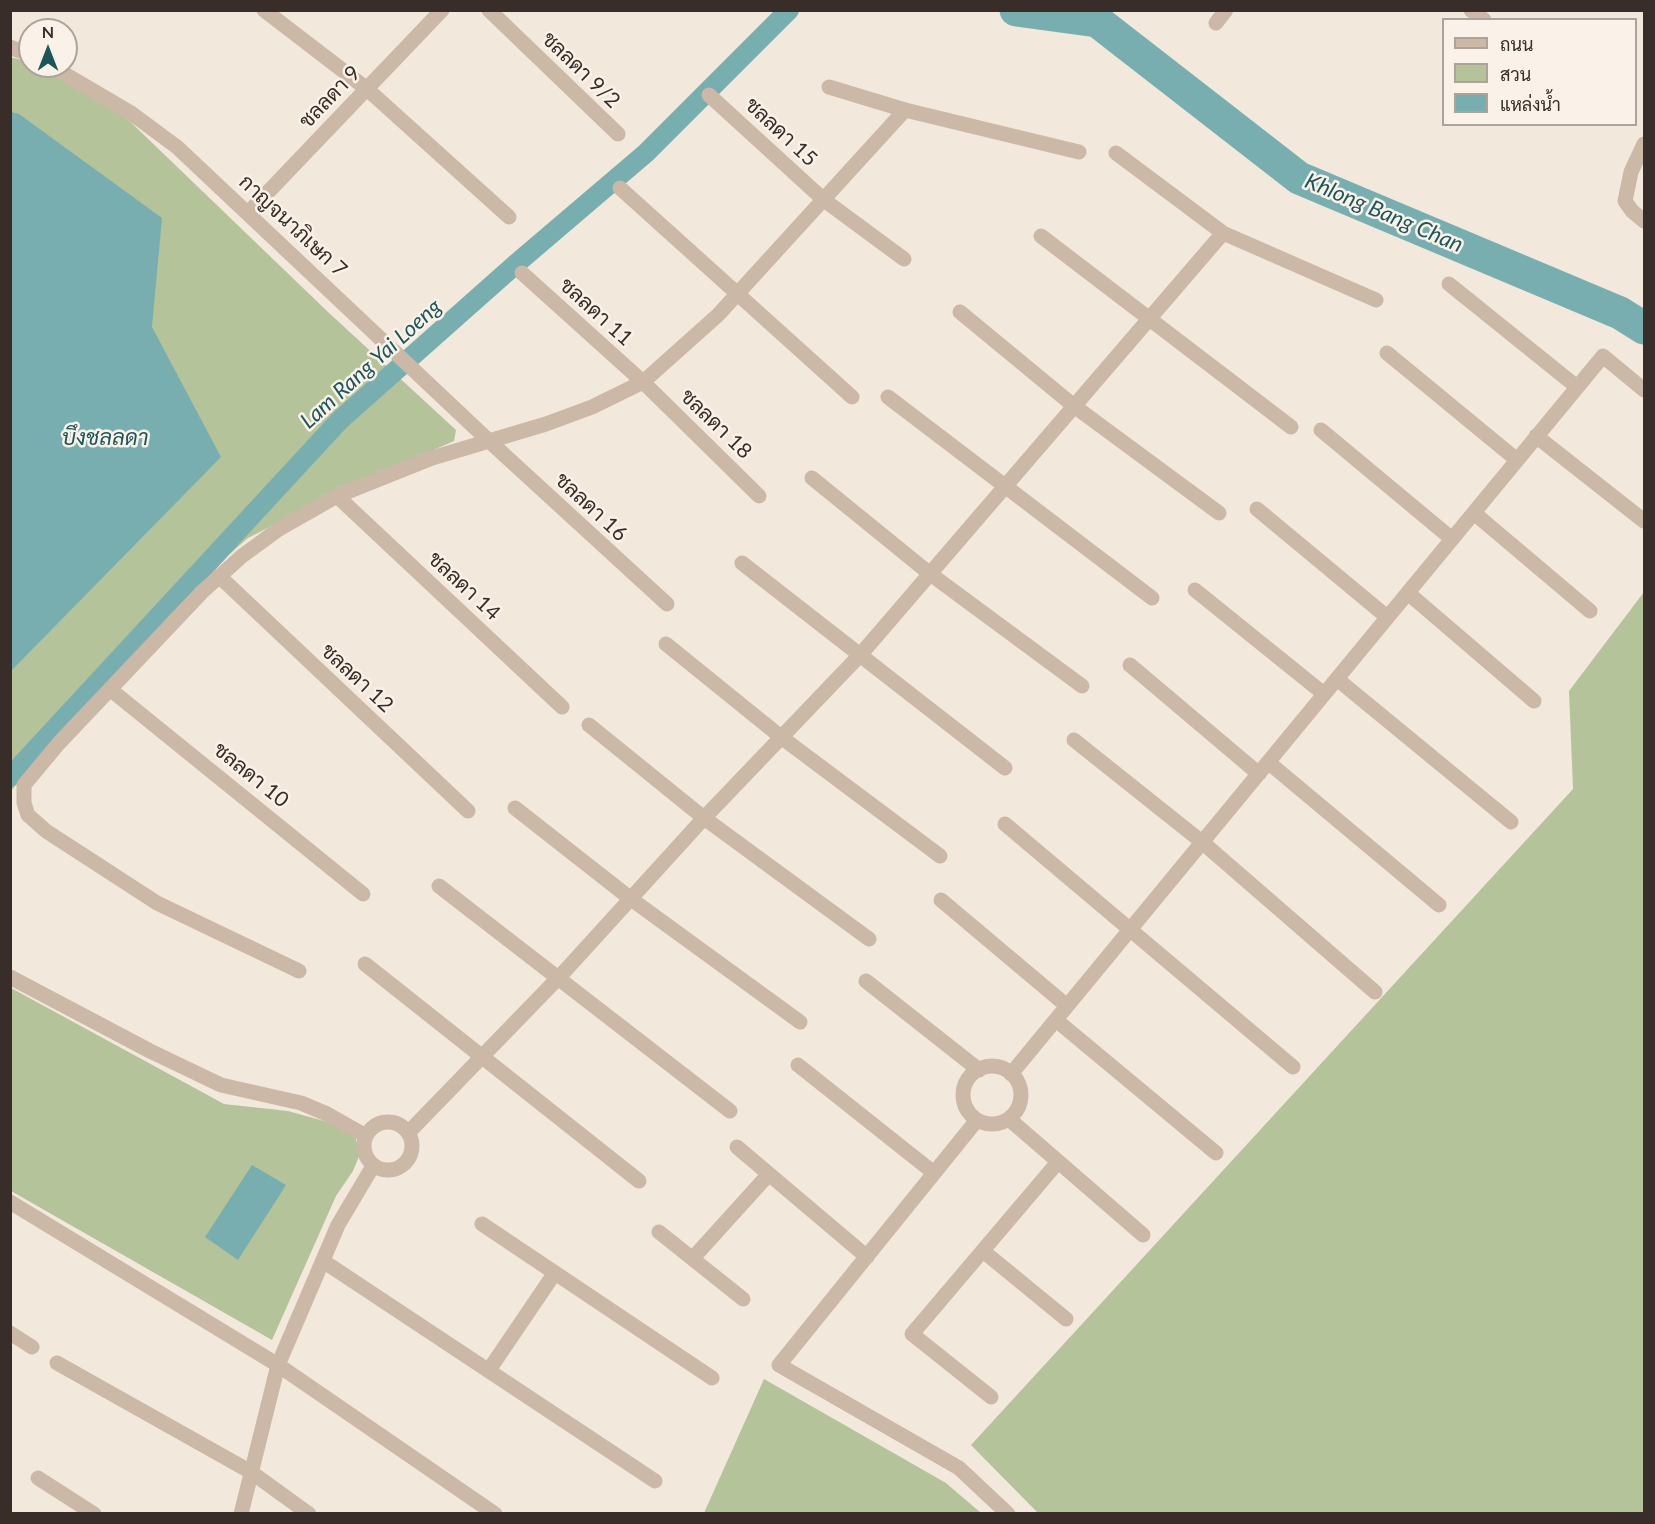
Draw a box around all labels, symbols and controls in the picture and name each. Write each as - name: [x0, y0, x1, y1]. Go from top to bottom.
- north arrow: [18, 18, 78, 78]
- legend: [1442, 18, 1637, 126]
- text: N: [42, 22, 54, 41]
- street label: ชลลดา 9/2: [537, 27, 625, 113]
- text: ถนน: [1500, 33, 1533, 55]
- street label: ชลลดา 9: [294, 60, 366, 134]
- text: สวน: [1500, 63, 1531, 85]
- street label: ชลลดา 15: [740, 92, 822, 172]
- text: แหล่งน้ำ: [1500, 93, 1561, 115]
- water label: Khlong Bang Chan: [1301, 168, 1467, 258]
- street label: กาญจนาภิเษก 7: [234, 170, 352, 282]
- street label: ชลลดา 11: [554, 273, 638, 351]
- water label: Lam Rang Yai Loeng: [295, 294, 447, 434]
- street label: ชลลดา 18: [675, 384, 757, 464]
- water label: บึงชลลดา: [62, 425, 148, 451]
- street label: ชลลดา 16: [550, 467, 632, 547]
- street label: ชลลดา 14: [423, 546, 505, 626]
- street label: ชลลดา 12: [316, 638, 398, 718]
- street label: ชลลดา 10: [208, 737, 294, 813]

